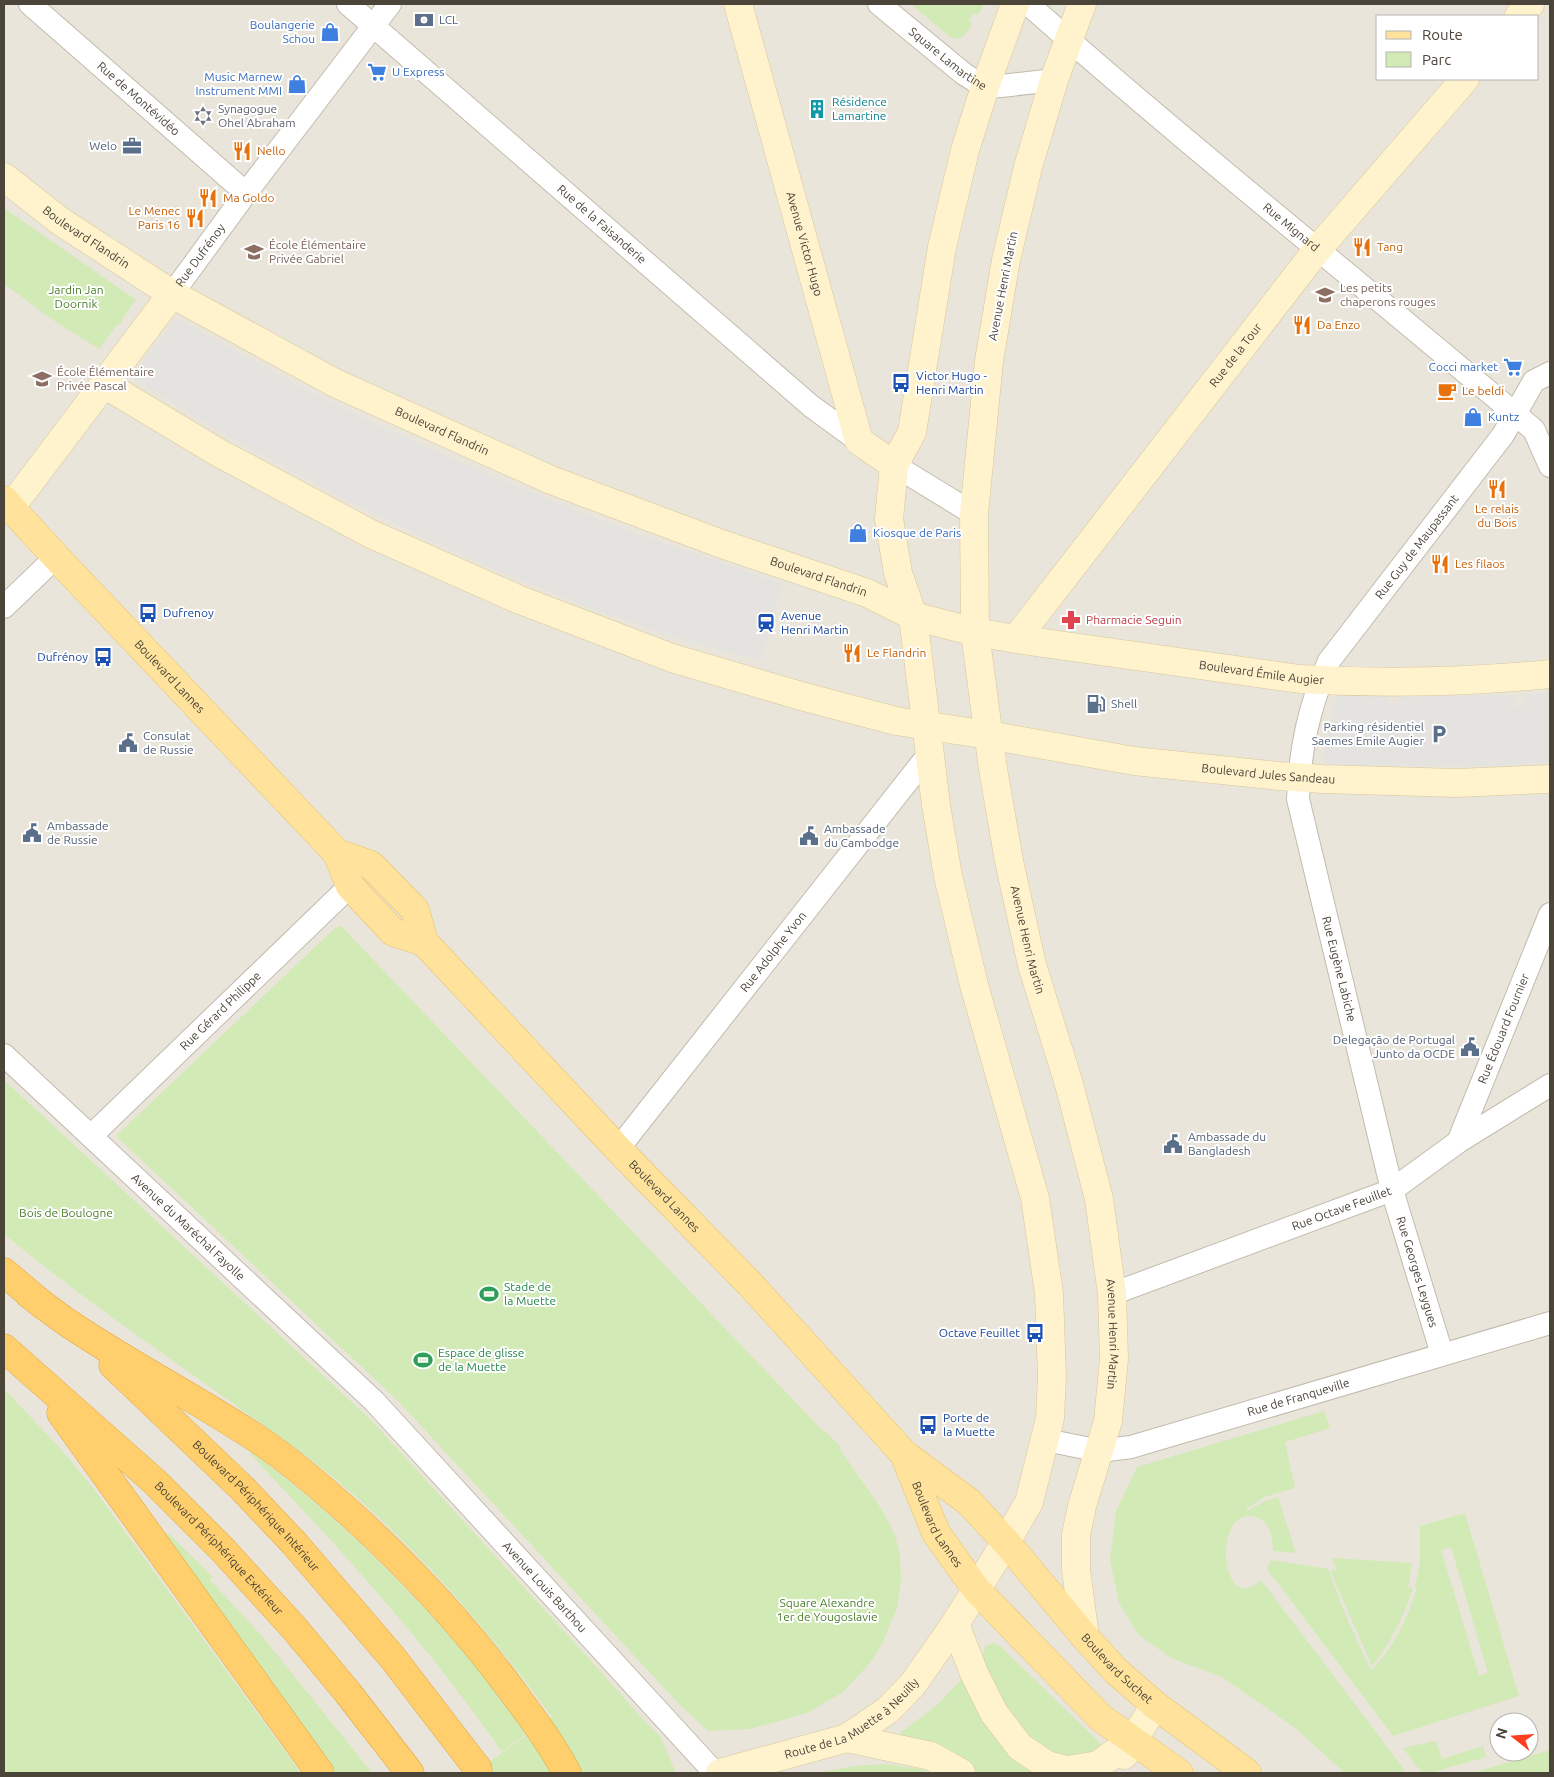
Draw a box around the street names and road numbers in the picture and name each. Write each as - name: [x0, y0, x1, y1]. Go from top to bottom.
- street label: Square Lamartine: [907, 24, 989, 92]
- street label: Rue de Montévidéo: [95, 59, 183, 138]
- street label: Rue de la Faisanderie: [555, 182, 649, 266]
- street label: Avenue Victor Hugo: [784, 190, 826, 298]
- street label: Rue Mignard: [1261, 200, 1322, 254]
- street label: Boulevard Flandrin: [41, 203, 132, 271]
- street label: Rue Dufrénoy: [173, 221, 227, 289]
- street label: Avenue Henri Martin: [986, 230, 1019, 342]
- street label: Rue de la Tour: [1207, 320, 1264, 389]
- street label: Boulevard Flandrin: [393, 404, 491, 457]
- street label: Rue Guy de Maupassant: [1372, 492, 1461, 601]
- street label: Boulevard Flandrin: [769, 554, 869, 599]
- street label: Boulevard Lannes: [132, 637, 207, 715]
- street label: Boulevard Émile Augier: [1198, 658, 1325, 686]
- street label: Boulevard Jules Sandeau: [1201, 761, 1335, 785]
- street label: Avenue Henri Martin: [1009, 884, 1048, 995]
- street label: Rue Adolphe Yvon: [737, 909, 809, 994]
- street label: Rue Eugène Labiche: [1320, 915, 1359, 1023]
- street label: Rue Gérard Philippe: [177, 969, 263, 1052]
- street label: Rue Édouard Fournier: [1475, 971, 1531, 1086]
- street label: Boulevard Lannes: [627, 1157, 703, 1235]
- street label: Avenue du Maréchal Fayolle: [129, 1171, 248, 1283]
- street label: Rue Octave Feuillet: [1290, 1184, 1393, 1233]
- street label: Rue Georges Leygues: [1394, 1215, 1441, 1329]
- street label: Avenue Henri Martin: [1104, 1278, 1121, 1390]
- street label: Rue de Franqueville: [1246, 1376, 1351, 1418]
- street label: Boulevard Périphérique Intérieur: [190, 1438, 323, 1574]
- street label: Boulevard Périphérique Extérieur: [152, 1479, 286, 1618]
- street label: Boulevard Lannes: [910, 1479, 965, 1569]
- street label: Avenue Louis Barthou: [500, 1539, 590, 1635]
- street label: Boulevard Suchet: [1079, 1631, 1156, 1706]
- street label: Route de La Muette à Neuilly: [783, 1675, 921, 1761]

